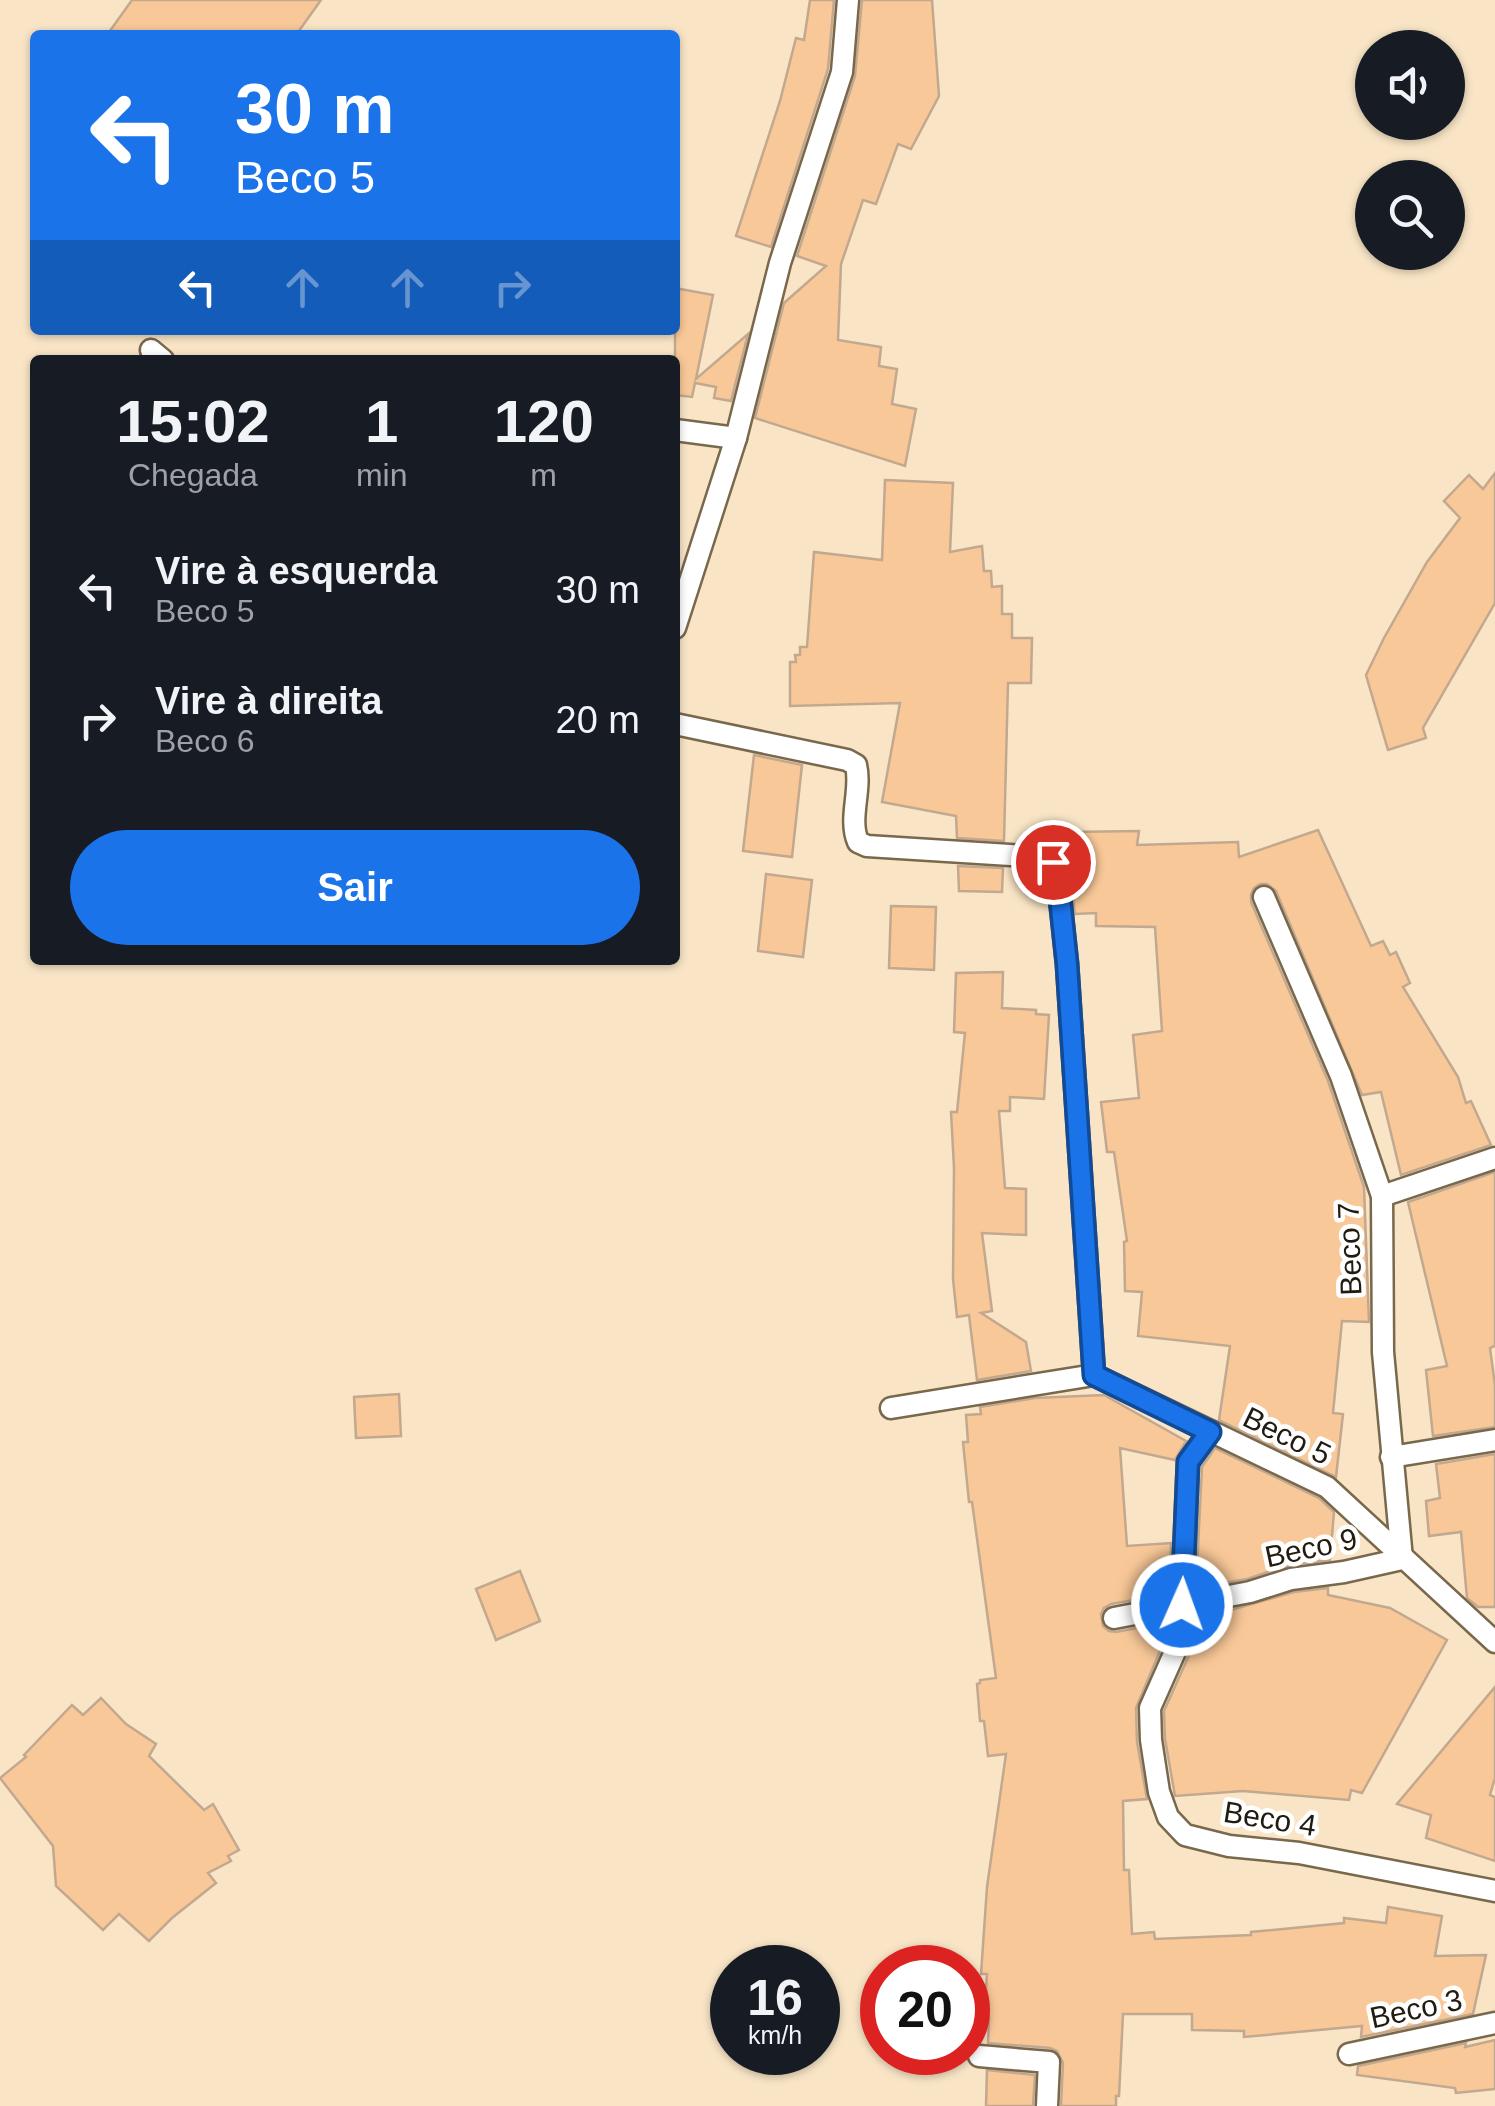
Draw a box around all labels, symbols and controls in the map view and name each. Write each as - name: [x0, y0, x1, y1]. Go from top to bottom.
- map controls: [1355, 30, 1465, 270]
- button: sound: [1355, 30, 1465, 140]
- icon: left: [70, 70, 200, 200]
- text: 30 m: [235, 70, 395, 148]
- text: Beco 5: [235, 152, 375, 203]
- button: search: [1355, 160, 1465, 270]
- icon: left: [170, 260, 225, 315]
- icon: ahead: [275, 260, 330, 315]
- icon: ahead: [380, 260, 435, 315]
- icon: right: [485, 260, 540, 315]
- text: 15:02: [116, 388, 270, 455]
- text: 1: [365, 388, 398, 455]
- text: 120: [494, 388, 594, 455]
- text: Chegada: [128, 457, 258, 493]
- text: min: [356, 457, 407, 493]
- text: m: [530, 457, 557, 493]
- text: Vire à esquerda: [155, 550, 437, 592]
- icon: left: [70, 563, 125, 618]
- text: 30 m: [556, 569, 640, 611]
- text: Beco 5: [155, 593, 255, 629]
- text: Vire à direita: [155, 680, 382, 722]
- icon: right: [70, 693, 125, 748]
- text: 20 m: [556, 699, 640, 741]
- text: Beco 6: [155, 723, 255, 759]
- pin: [1011, 820, 1096, 905]
- button: Sair: [70, 830, 640, 945]
- icon: arrive: [1026, 835, 1081, 890]
- street label: Beco 7: [1331, 1202, 1368, 1296]
- street label: Beco 5: [1238, 1400, 1336, 1471]
- street label: Beco 9: [1262, 1522, 1360, 1573]
- position arrow: [1130, 1553, 1234, 1657]
- street label: Beco 4: [1221, 1795, 1319, 1842]
- speed limit sign: 20: [860, 1945, 990, 2075]
- text: 16: [747, 1970, 803, 2026]
- street label: Beco 3: [1367, 1983, 1465, 2034]
- text: km/h: [748, 2021, 802, 2049]

